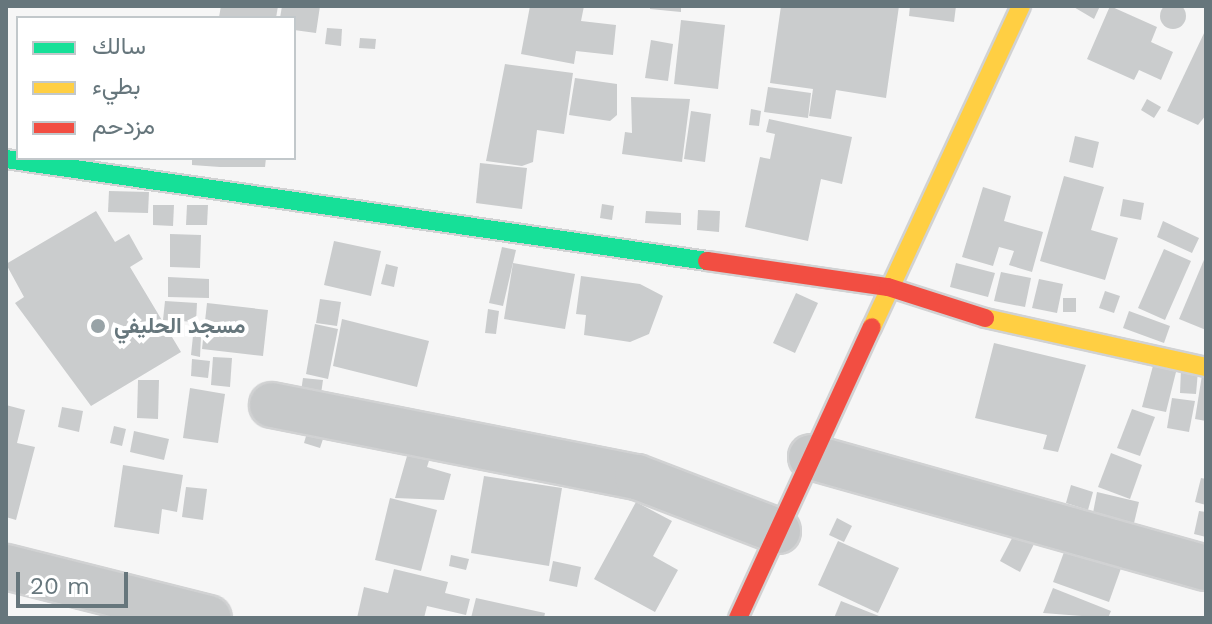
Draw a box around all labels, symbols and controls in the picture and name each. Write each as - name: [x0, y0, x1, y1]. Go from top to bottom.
- legend: [16, 16, 296, 160]
- text: سالك: [92, 32, 146, 60]
- text: بطيء: [92, 72, 141, 100]
- text: مزدحم: [92, 112, 155, 140]
- place label: مسجد الحليفي: [114, 313, 245, 339]
- marker: مسجد الحليفي: [89, 317, 107, 335]
- scale bar: [20, 556, 132, 606]
- text: 20 m: [30, 572, 90, 600]

